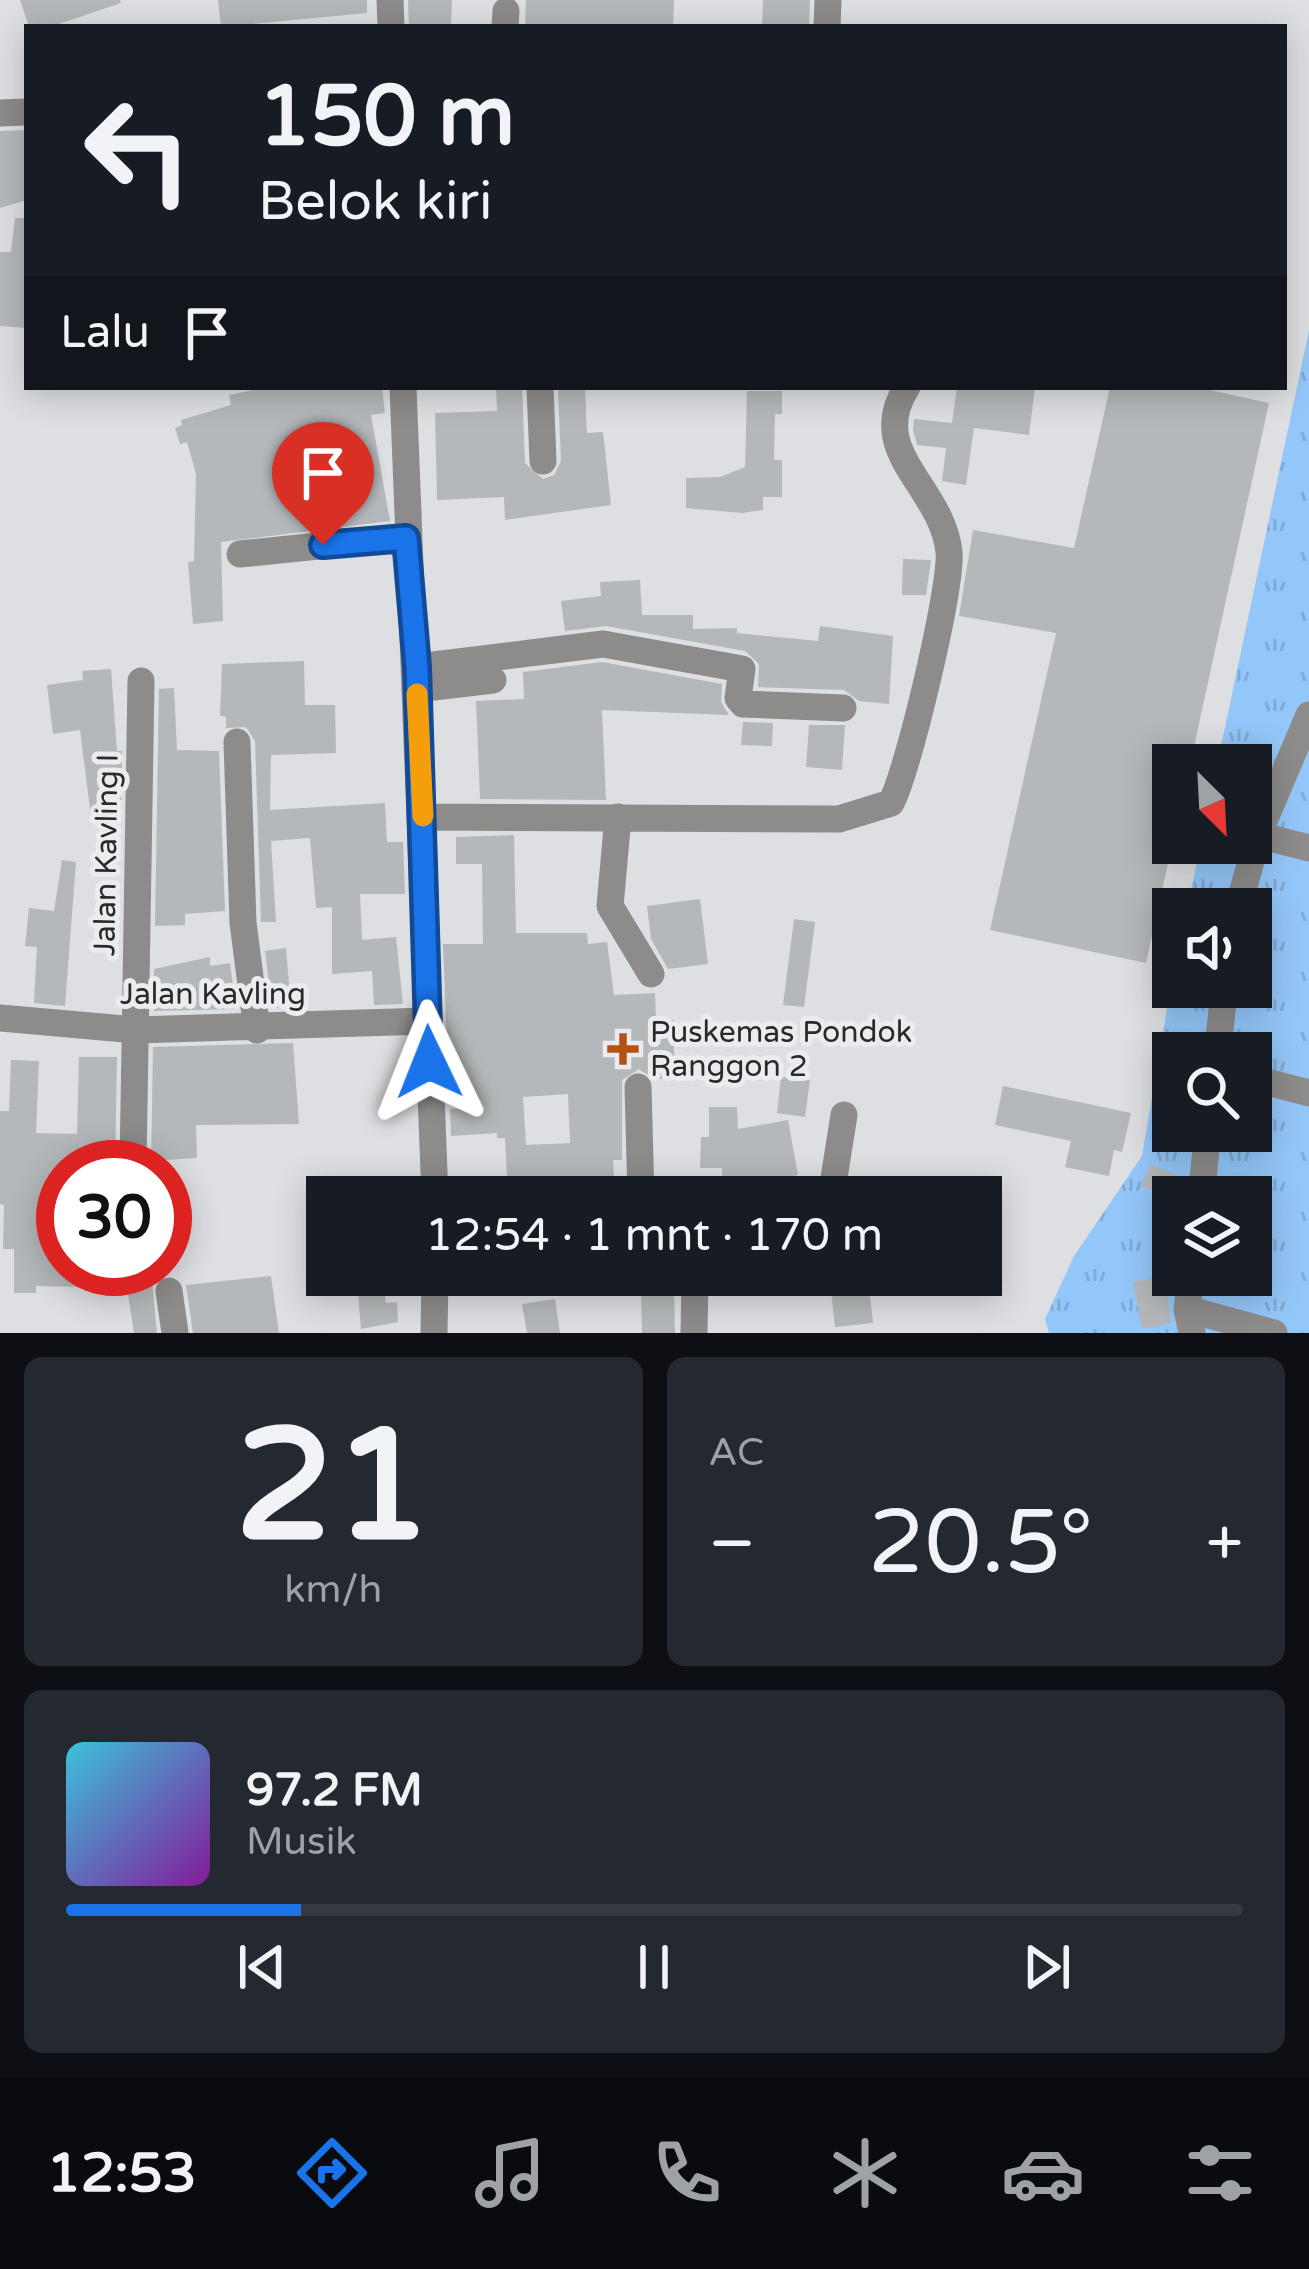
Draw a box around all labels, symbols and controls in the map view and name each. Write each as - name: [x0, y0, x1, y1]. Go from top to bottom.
- text: 150 m: [258, 67, 515, 168]
- icon: left: [60, 72, 216, 228]
- text: Belok kiri: [258, 169, 492, 234]
- icon: arrive: [174, 300, 240, 366]
- text: Lalu: [60, 306, 150, 360]
- pin: [272, 422, 374, 545]
- icon: arrive: [290, 440, 356, 506]
- north arrow: [1152, 744, 1272, 864]
- map controls: [1152, 744, 1272, 1296]
- street label: Jalan Kavling I: [86, 754, 127, 956]
- button: sound: [1152, 888, 1272, 1008]
- street label: Jalan Kavling: [120, 976, 306, 1013]
- position arrow: [366, 999, 492, 1125]
- place label: Puskemas Pondok Ranggon 2: [650, 1014, 912, 1085]
- button: search: [1152, 1032, 1272, 1152]
- marker: Puskemas Pondok Ranggon 2: [607, 1033, 639, 1065]
- speed limit sign: 30: [36, 1140, 192, 1296]
- button: layers: [1152, 1176, 1272, 1296]
- text: 12:54 · 1 mnt · 170 m: [425, 1209, 883, 1263]
- text: 21: [235, 1394, 431, 1582]
- text: AC: [709, 1429, 764, 1476]
- text: 20.5°: [868, 1489, 1093, 1598]
- text: −: [709, 1504, 756, 1584]
- text: +: [1206, 1504, 1243, 1584]
- text: km/h: [284, 1566, 382, 1613]
- text: 97.2 FM: [246, 1764, 423, 1818]
- text: Musik: [246, 1818, 357, 1865]
- icon: previous: [229, 1934, 295, 2000]
- icon: pause: [621, 1934, 687, 2000]
- icon: next: [1014, 1934, 1080, 2000]
- icon: directions: [290, 2131, 374, 2215]
- icon: music: [468, 2131, 552, 2215]
- icon: phone: [645, 2131, 729, 2215]
- icon: climate: [823, 2131, 907, 2215]
- icon: car: [1001, 2131, 1085, 2215]
- icon: filters: [1178, 2131, 1262, 2215]
- text: 12:53: [47, 2141, 197, 2206]

